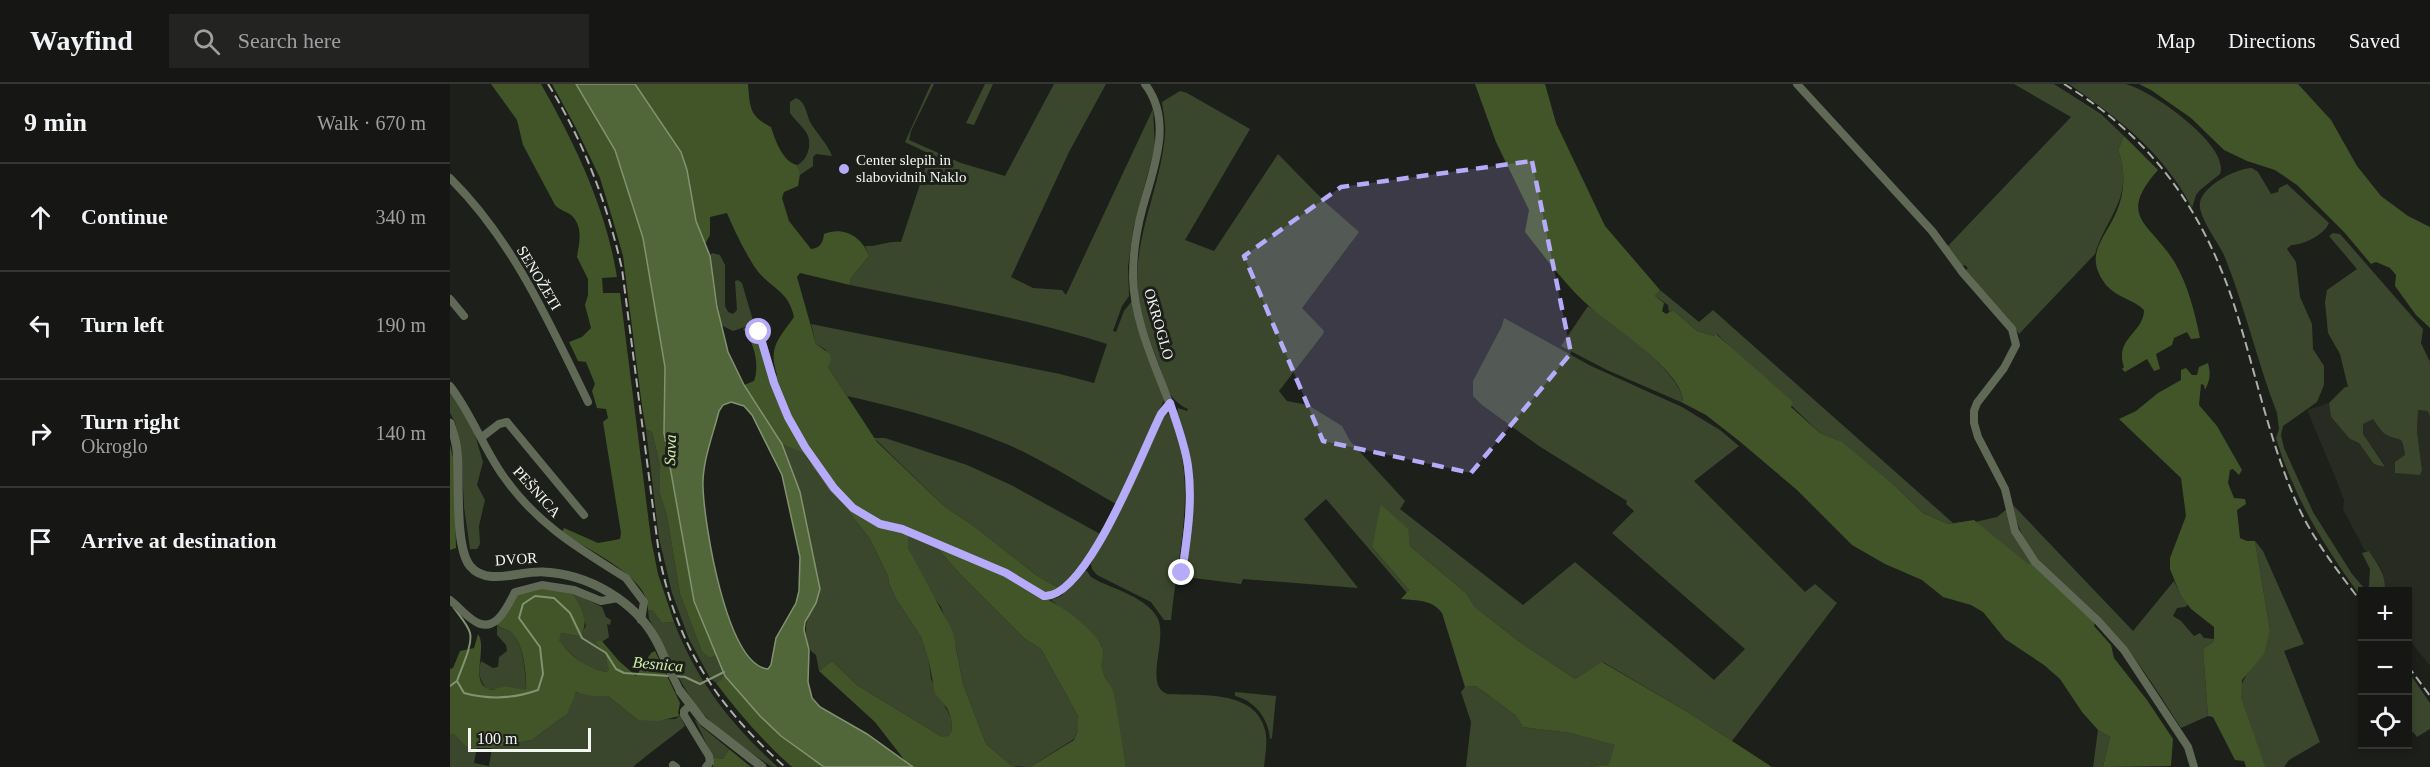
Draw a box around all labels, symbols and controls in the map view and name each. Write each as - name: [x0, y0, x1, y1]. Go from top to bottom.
- search box: [169, 14, 589, 68]
- text: Wayfind: [30, 25, 133, 56]
- icon: search: [190, 25, 223, 58]
- text: Search here: [238, 28, 341, 53]
- text: Map: [2157, 29, 2195, 53]
- text: Directions: [2228, 29, 2316, 53]
- text: Saved: [2349, 29, 2400, 53]
- text: 9 min: [24, 108, 87, 137]
- text: Walk · 670 m: [317, 112, 426, 134]
- place label: Center slepih in slabovidnih Naklo: [856, 152, 966, 185]
- marker: Center slepih in slabovidnih Naklo: [837, 162, 851, 176]
- icon: ahead: [24, 201, 57, 234]
- text: Continue: [81, 204, 168, 229]
- text: 340 m: [375, 206, 426, 228]
- street label: SENOŽETI: [514, 243, 564, 313]
- street label: OKROGLO: [1141, 287, 1177, 362]
- icon: left: [24, 309, 57, 342]
- text: Turn left: [81, 312, 164, 337]
- text: 190 m: [375, 314, 426, 336]
- route start: [745, 318, 771, 344]
- text: Turn right: [81, 409, 180, 434]
- icon: right: [24, 417, 57, 450]
- text: 140 m: [375, 422, 426, 444]
- water label: Sava: [661, 434, 679, 466]
- text: Okroglo: [81, 435, 148, 457]
- street label: PEŠNICA: [510, 463, 564, 521]
- icon: arrive: [24, 525, 57, 558]
- text: Arrive at destination: [81, 528, 277, 553]
- street label: DVOR: [494, 550, 538, 568]
- route end: [1168, 559, 1194, 585]
- map controls: [2358, 587, 2412, 749]
- button: +: [2358, 587, 2412, 641]
- button: −: [2358, 641, 2412, 695]
- water label: Besnica: [632, 653, 684, 675]
- button: locate: [2358, 695, 2412, 749]
- scale bar: [468, 725, 591, 752]
- text: 100 m: [477, 730, 517, 747]

